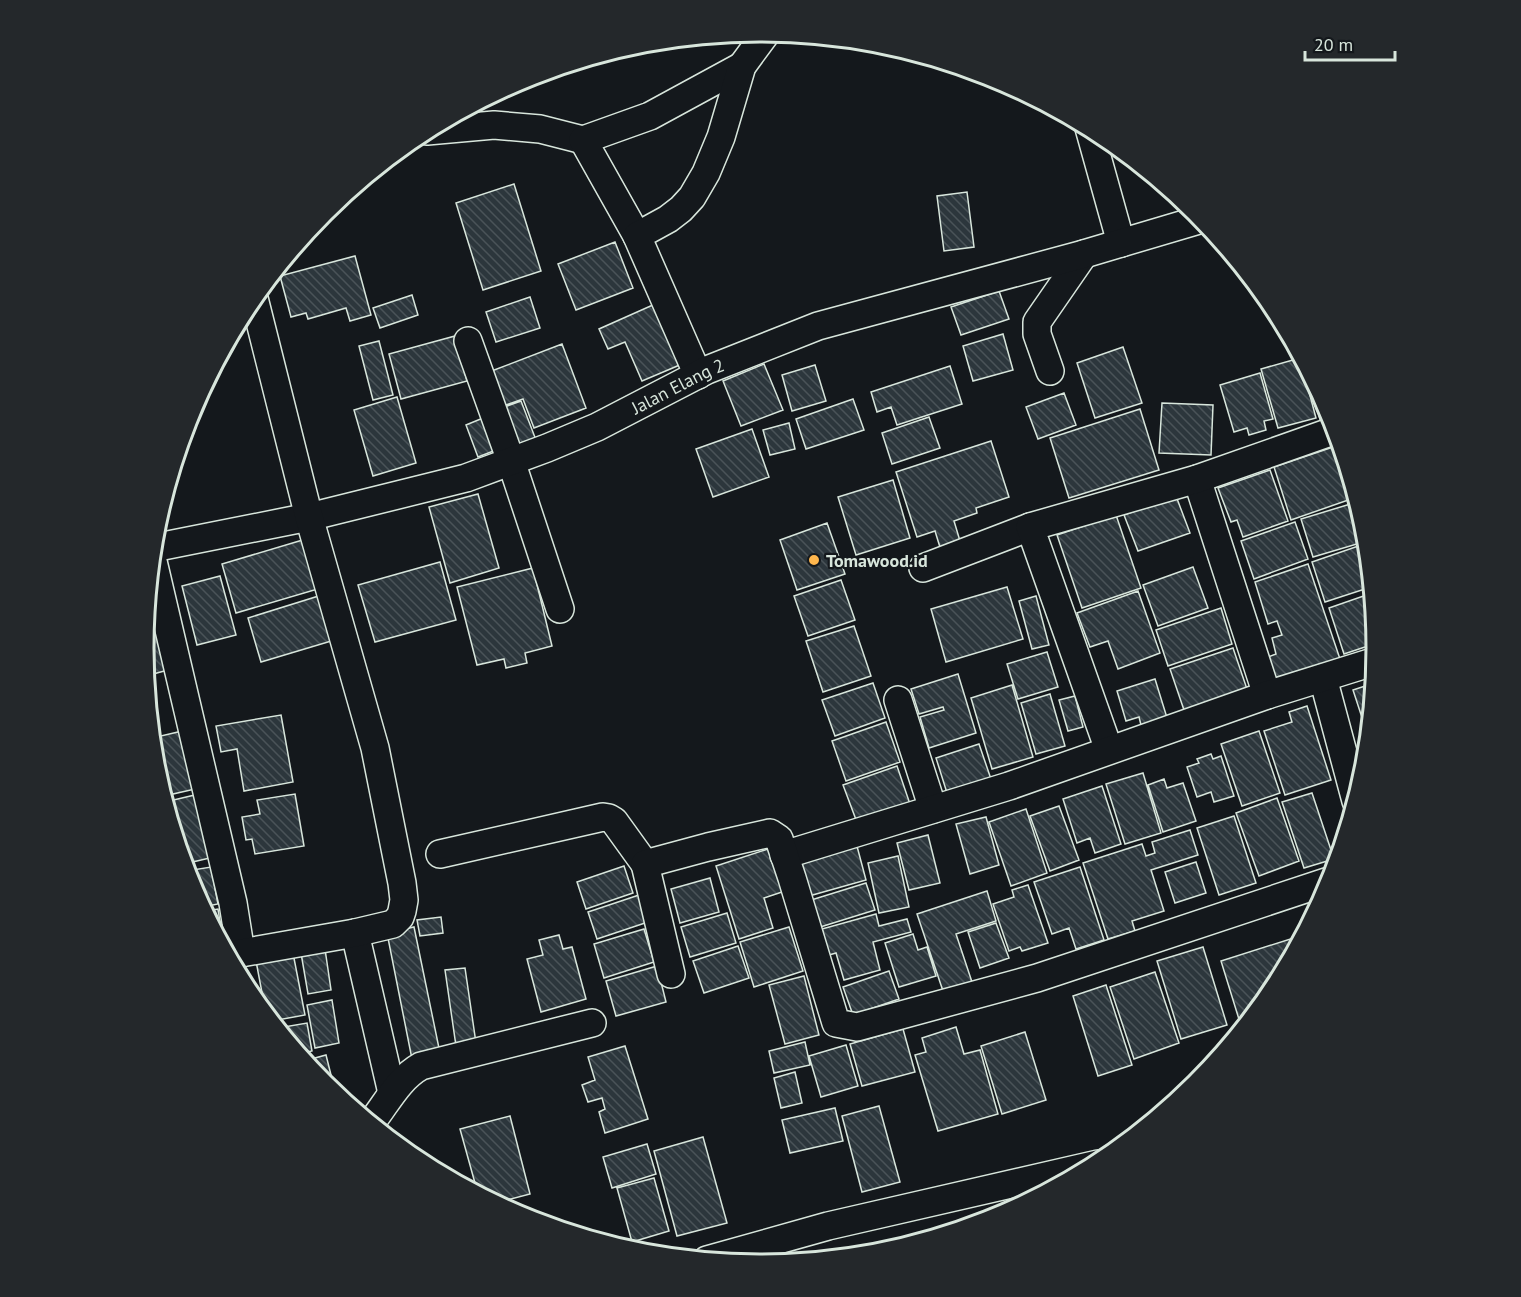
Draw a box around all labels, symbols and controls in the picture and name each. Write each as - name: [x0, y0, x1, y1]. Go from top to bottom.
- scale bar: [1305, 24, 1395, 62]
- text: 20 m: [1314, 33, 1353, 56]
- street label: Jalan Elang 2: [626, 353, 727, 419]
- place label: Tomawood.id: [826, 549, 928, 572]
- marker: Tomawood.id: [807, 553, 821, 567]

